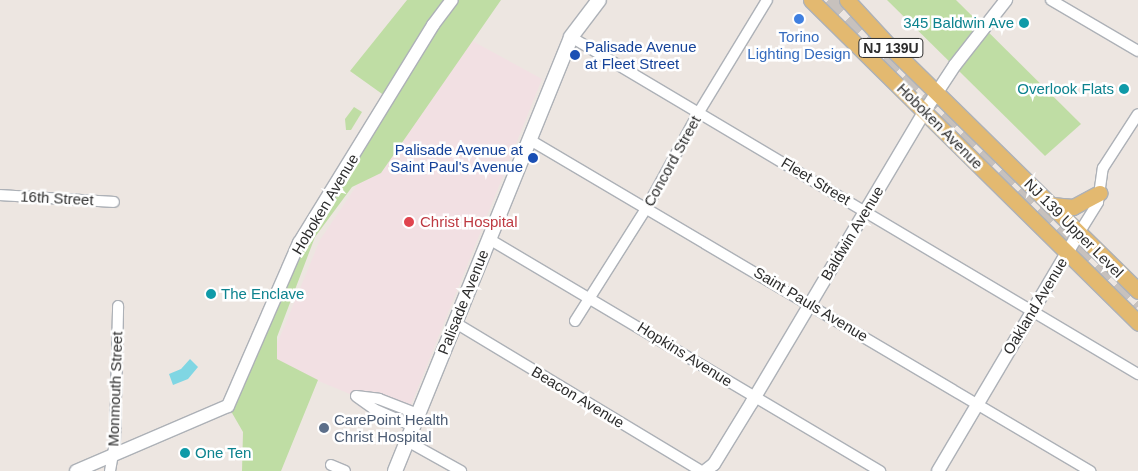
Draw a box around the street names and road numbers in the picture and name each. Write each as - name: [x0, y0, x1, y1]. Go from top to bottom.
- road number: NJ 139U: [857, 36, 925, 59]
- street label: Hoboken Avenue: [893, 79, 987, 173]
- street label: Concord Street: [640, 113, 704, 209]
- street label: Hoboken Avenue: [288, 150, 362, 258]
- street label: Fleet Street: [778, 153, 854, 209]
- street label: NJ 139 Upper Level: [1021, 175, 1127, 281]
- street label: Baldwin Avenue: [817, 182, 887, 284]
- street label: 16th Street: [20, 187, 94, 209]
- street label: Palisade Avenue: [434, 247, 492, 357]
- street label: Oakland Avenue: [999, 254, 1071, 358]
- street label: Saint Pauls Avenue: [750, 263, 872, 345]
- street label: Hopkins Avenue: [634, 317, 736, 391]
- street label: Monmouth Street: [104, 331, 126, 447]
- street label: Beacon Avenue: [528, 362, 628, 432]

